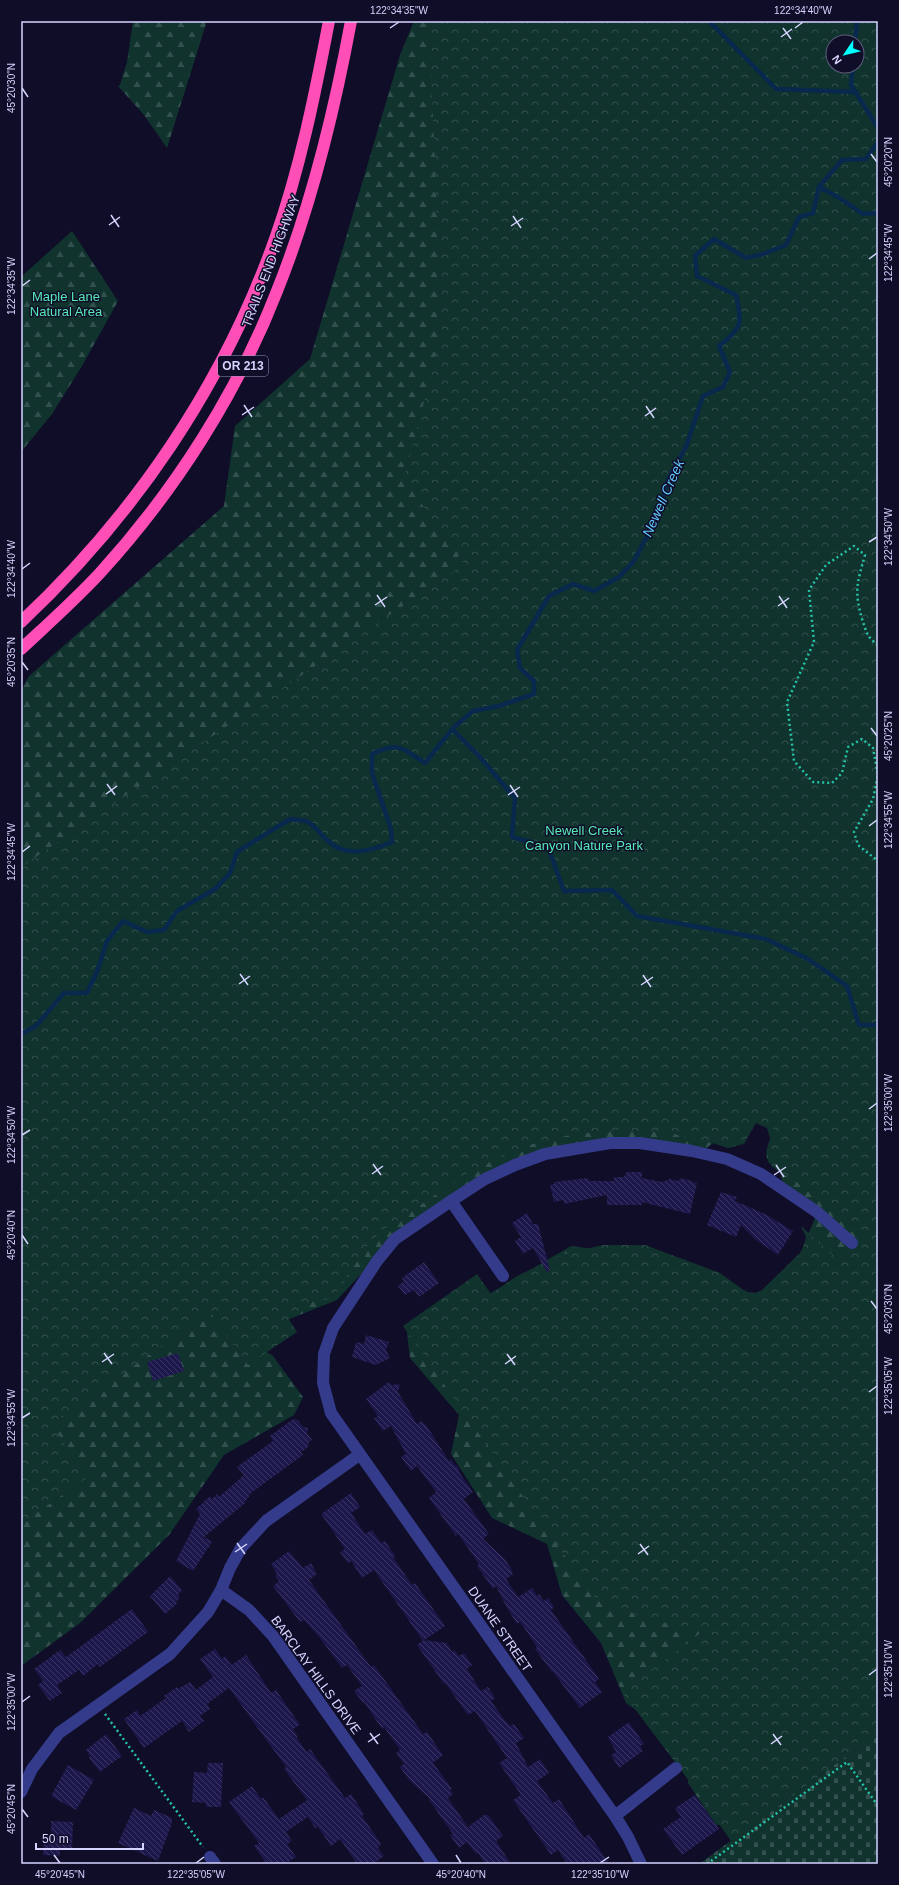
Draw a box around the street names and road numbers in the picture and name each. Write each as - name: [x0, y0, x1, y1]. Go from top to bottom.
- street label: TRAILS END HIGHWAY: [239, 192, 303, 329]
- road number: OR 213: [218, 356, 268, 376]
- street label: DUANE STREET: [465, 1584, 535, 1674]
- street label: BARCLAY HILLS DRIVE: [268, 1613, 364, 1737]

